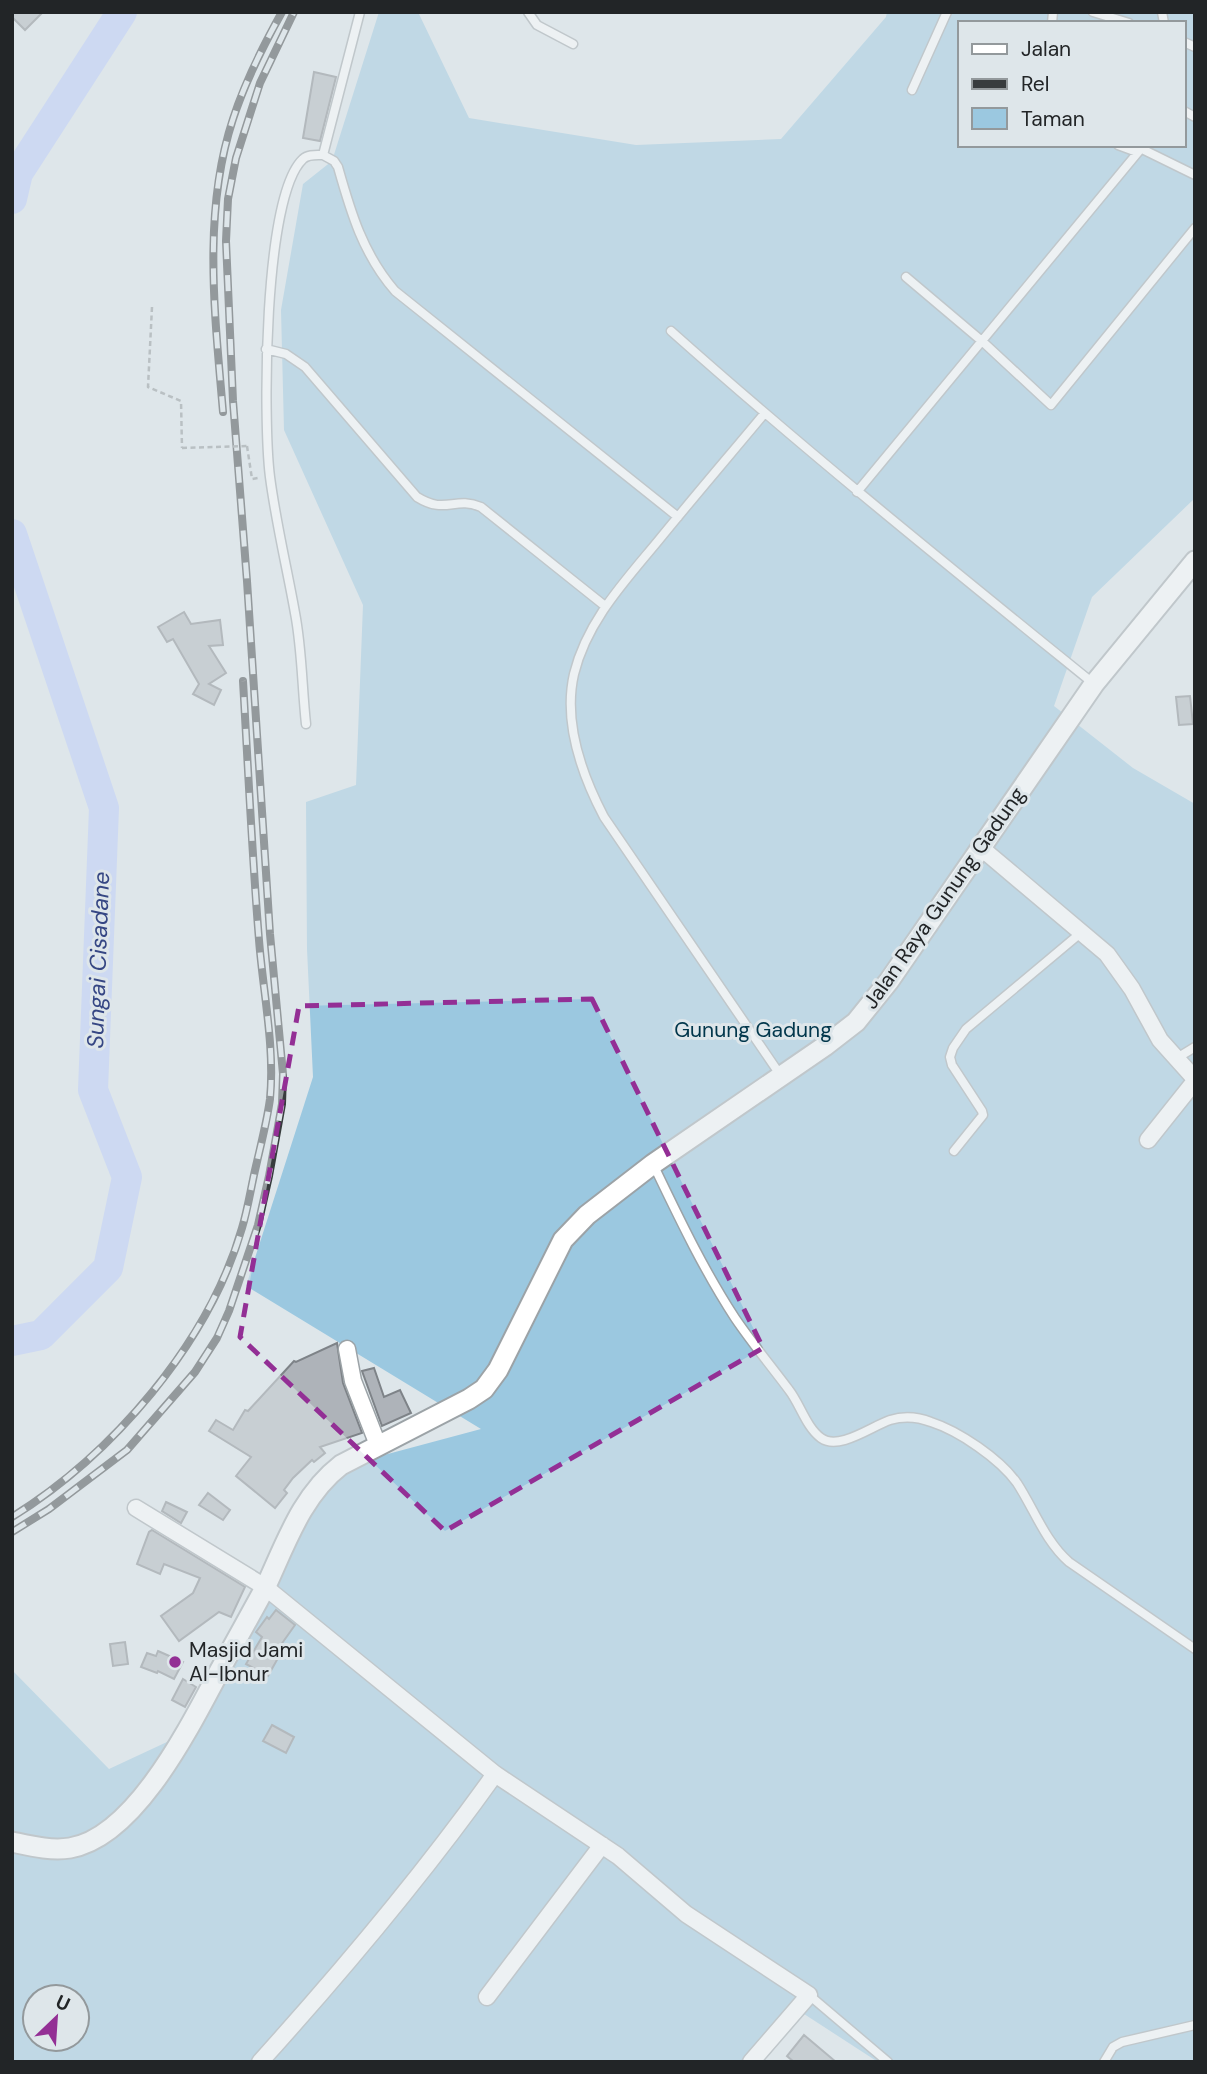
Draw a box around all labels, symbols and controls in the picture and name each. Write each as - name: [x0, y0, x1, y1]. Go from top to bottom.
- legend: [958, 21, 1186, 147]
- text: Jalan: [1021, 35, 1071, 63]
- text: Rel: [1021, 70, 1049, 98]
- text: Taman: [1021, 105, 1085, 133]
- street label: Jalan Raya Gunung Gadung: [857, 781, 1032, 1014]
- water label: Sungai Cisadane: [80, 871, 116, 1049]
- park label: Gunung Gadung: [674, 1016, 832, 1044]
- place label: Masjid Jami Al-Ibnur: [189, 1636, 303, 1688]
- marker: Masjid Jami Al-Ibnur: [167, 1654, 183, 1670]
- north arrow: [21, 1983, 91, 2053]
- text: U: [52, 1989, 74, 2017]

